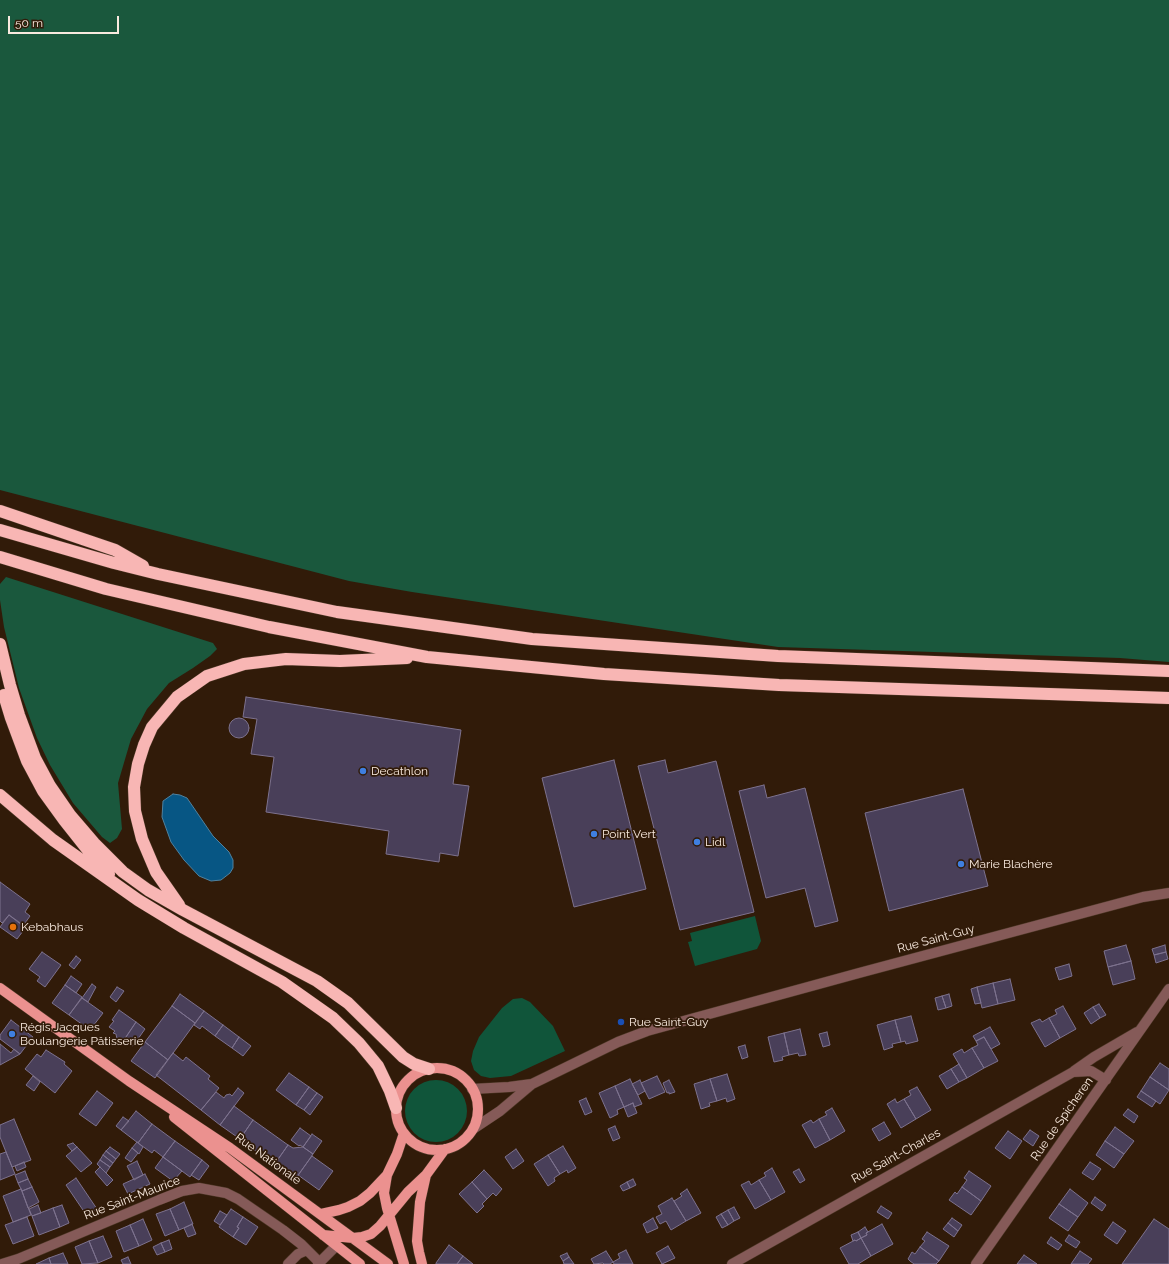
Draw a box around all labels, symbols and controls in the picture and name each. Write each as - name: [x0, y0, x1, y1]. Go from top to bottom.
- scale bar: [10, 8, 121, 34]
- text: 50 m: [15, 16, 43, 30]
- place label: Decathlon: [371, 764, 428, 778]
- marker: Decathlon: [358, 766, 368, 776]
- place label: Point Vert: [602, 827, 656, 841]
- marker: Point Vert: [589, 829, 599, 839]
- place label: Lidl: [705, 835, 725, 849]
- marker: Lidl: [692, 837, 702, 847]
- place label: Marie Blachère: [969, 857, 1052, 871]
- marker: Marie Blachère: [956, 859, 966, 869]
- place label: Kebabhaus: [21, 920, 83, 934]
- marker: Kebabhaus: [8, 922, 18, 932]
- street label: Rue Saint-Guy: [896, 922, 976, 956]
- place label: Rue Saint-Guy: [629, 1015, 709, 1029]
- marker: Rue Saint-Guy: [616, 1017, 626, 1027]
- place label: Régis Jacques Boulangerie Pâtisserie: [20, 1020, 143, 1048]
- marker: Régis Jacques Boulangerie Pâtisserie: [7, 1029, 17, 1039]
- street label: Rue de Spicheren: [1028, 1075, 1096, 1163]
- street label: Rue Saint-Charles: [849, 1126, 943, 1186]
- street label: Rue Nationale: [232, 1130, 304, 1188]
- street label: Rue Saint-Maurice: [82, 1173, 182, 1223]

